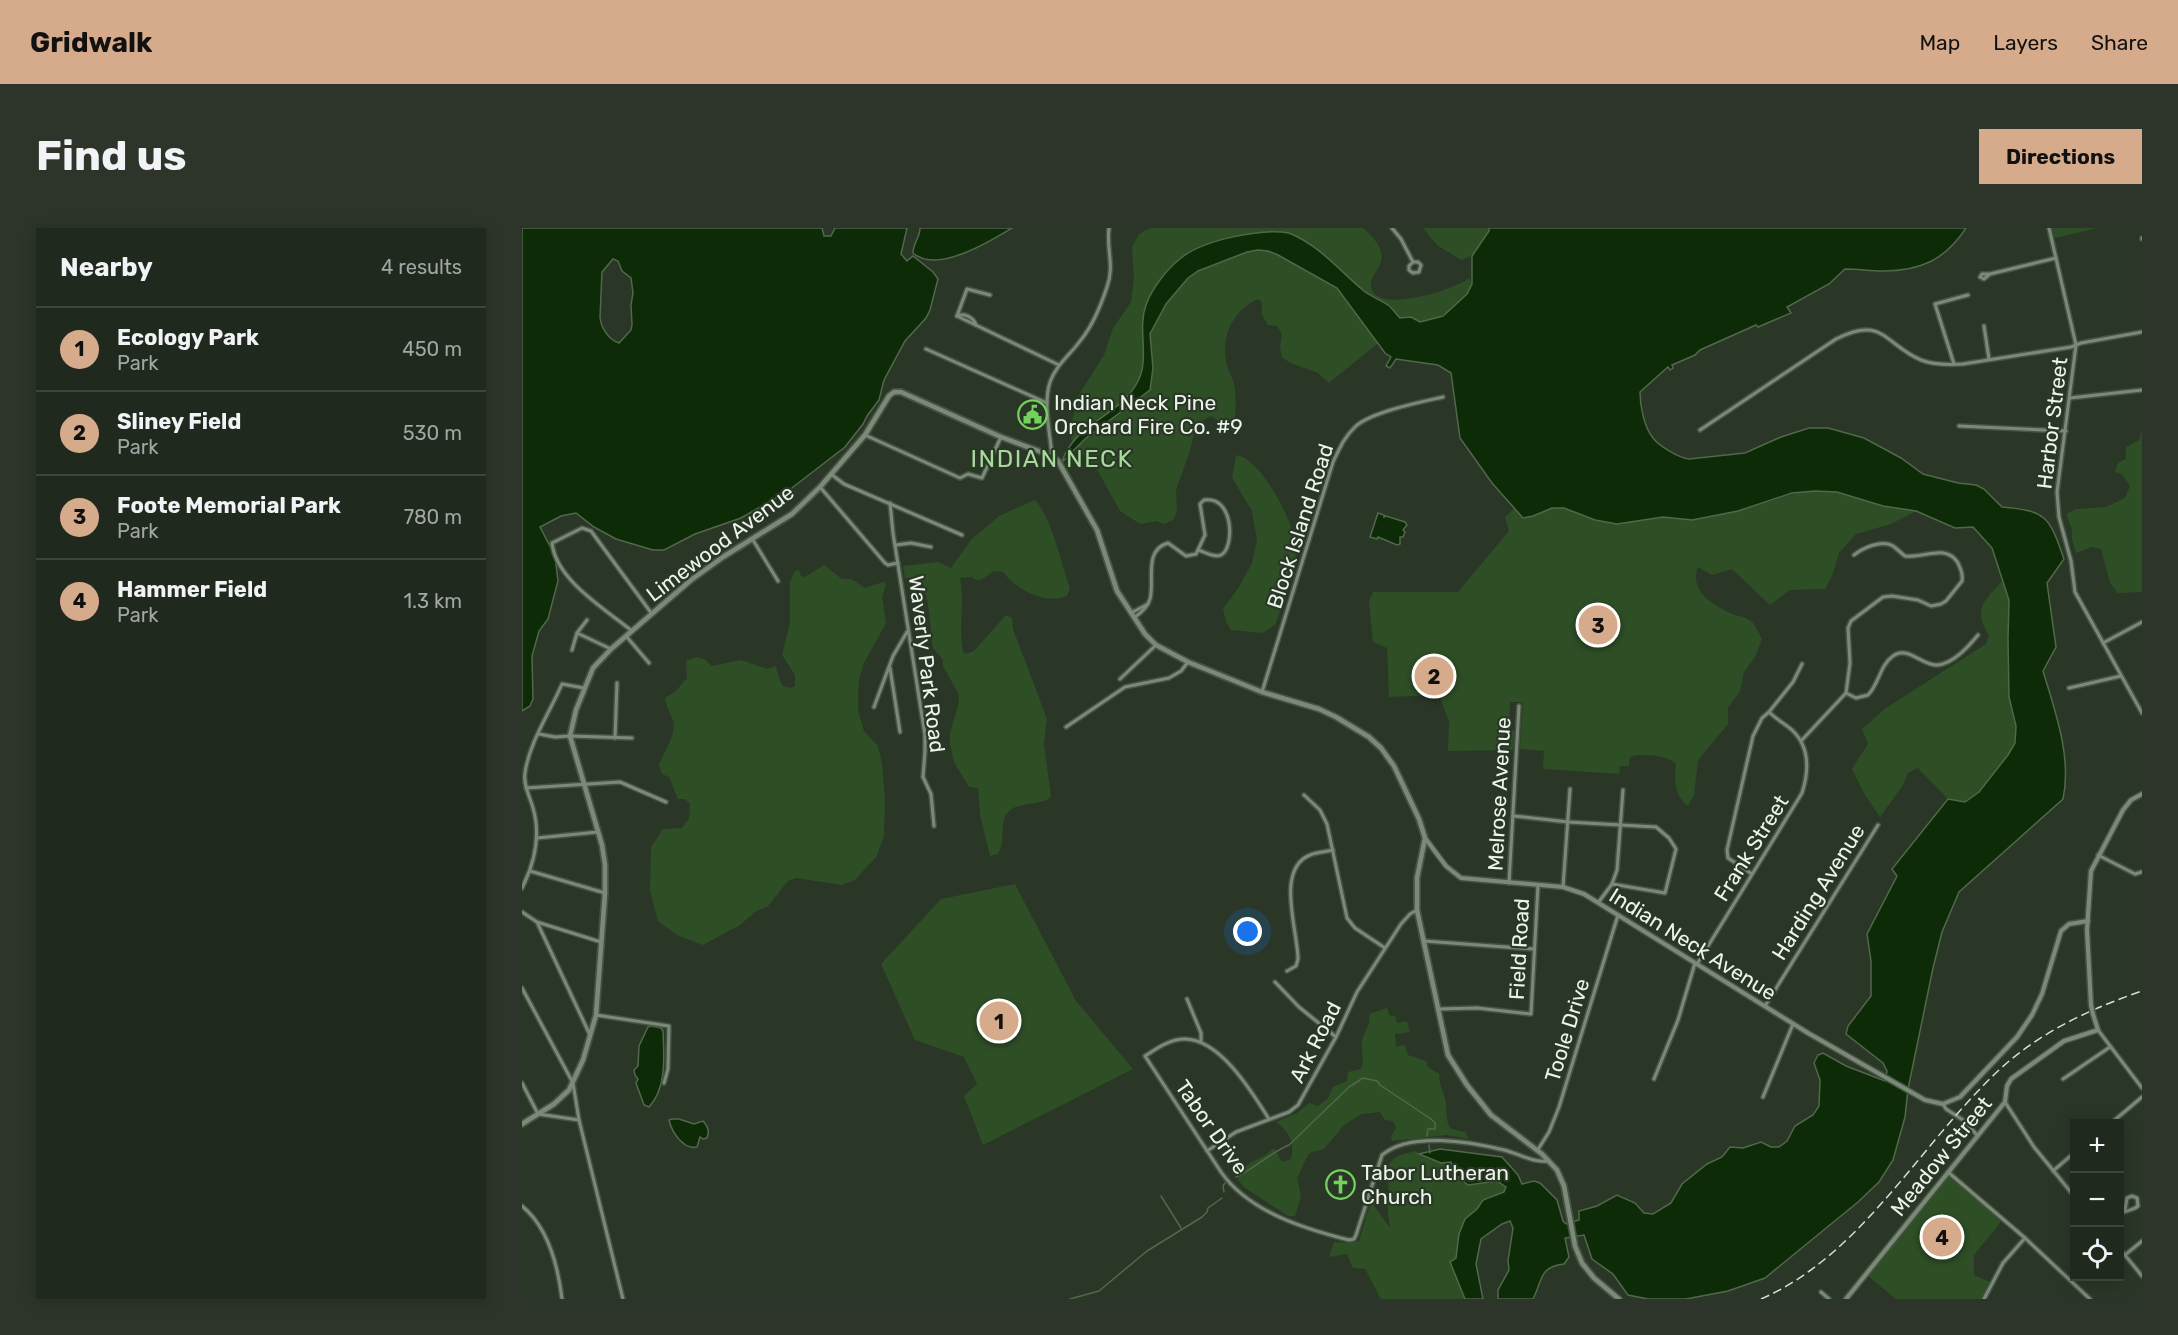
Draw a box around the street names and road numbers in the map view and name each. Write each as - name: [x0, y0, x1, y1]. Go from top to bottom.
- street label: Harbor Street: [2032, 356, 2072, 490]
- street label: Block Island Road: [1262, 440, 1338, 612]
- street label: Limewood Avenue: [641, 479, 799, 607]
- street label: Waverly Park Road: [904, 574, 950, 754]
- street label: Melrose Avenue: [1482, 716, 1516, 872]
- street label: Frank Street: [1708, 790, 1794, 906]
- street label: Harding Avenue: [1766, 820, 1870, 964]
- street label: Indian Neck Avenue: [1605, 882, 1781, 1006]
- street label: Field Road: [1504, 898, 1534, 1000]
- street label: Toole Drive: [1539, 975, 1595, 1085]
- street label: Ark Road: [1284, 997, 1346, 1087]
- street label: Tabor Drive: [1170, 1075, 1254, 1179]
- street label: Meadow Street: [1885, 1091, 1997, 1221]

